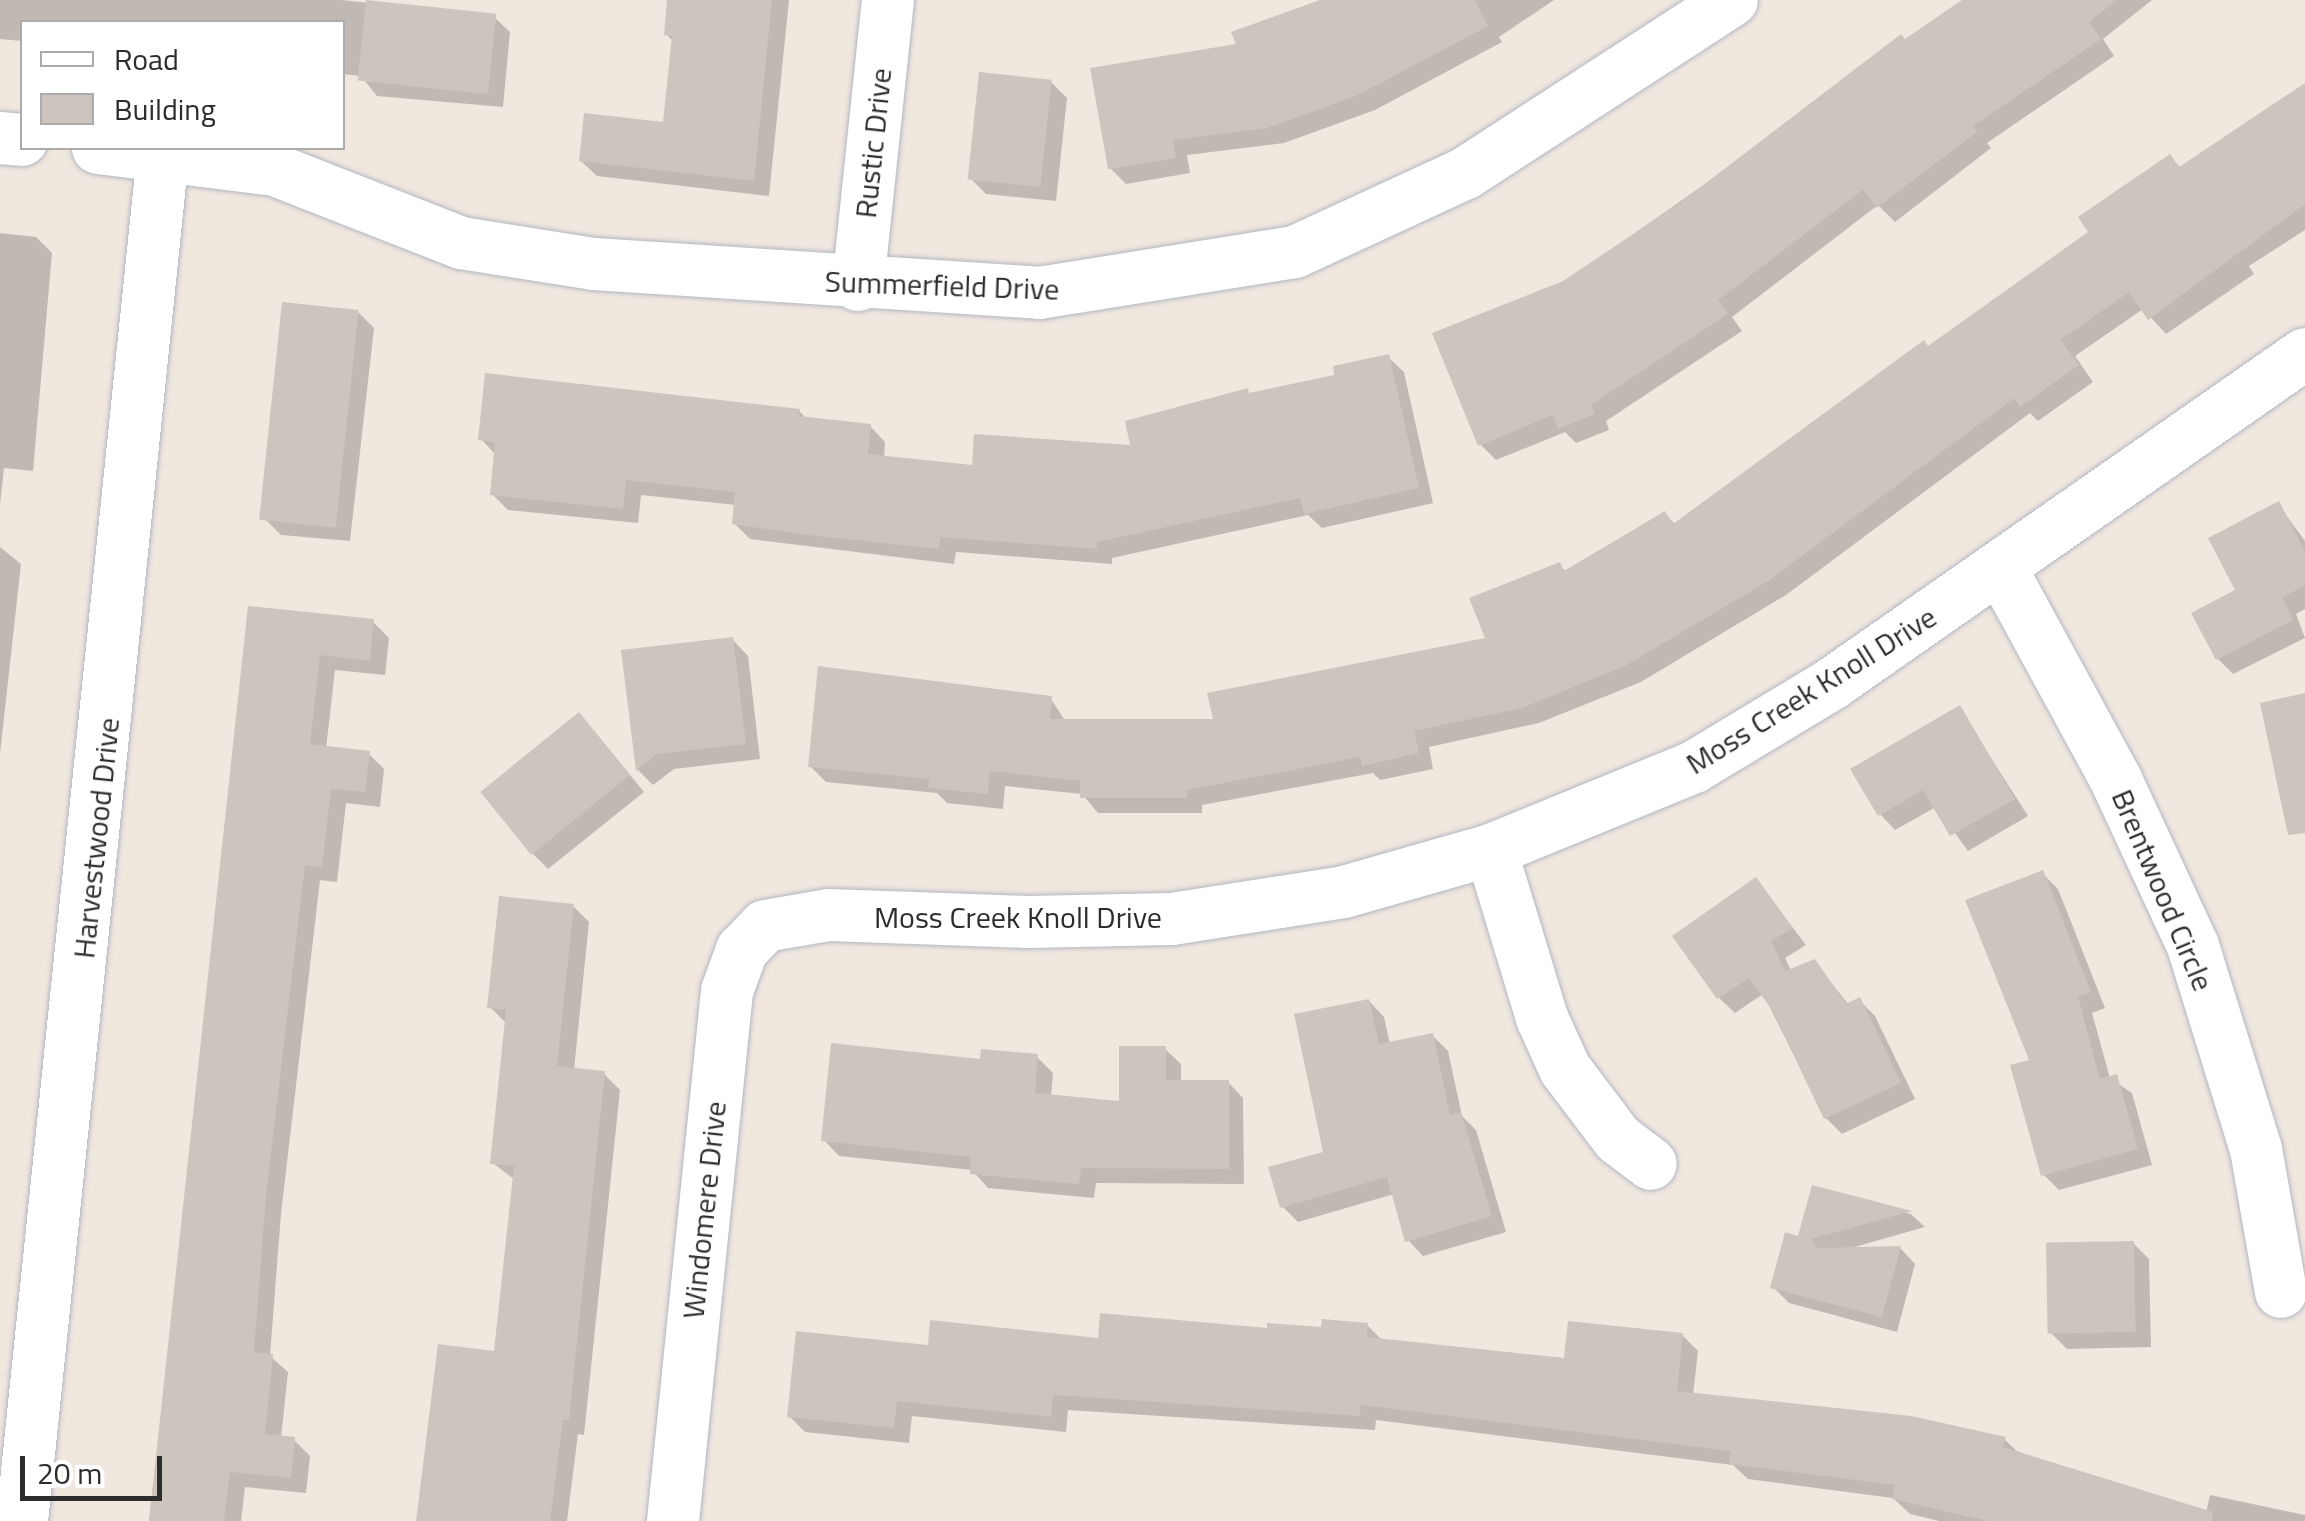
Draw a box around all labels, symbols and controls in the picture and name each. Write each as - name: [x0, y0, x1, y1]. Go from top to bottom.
- legend: [20, 20, 345, 150]
- text: Road: [114, 36, 179, 82]
- street label: Rustic Drive: [847, 66, 899, 220]
- text: Building: [114, 86, 216, 132]
- street label: Summerfield Drive: [824, 263, 1060, 307]
- street label: Moss Creek Knoll Drive: [1679, 598, 1943, 782]
- street label: Harvestwood Drive: [65, 716, 127, 960]
- street label: Brentwood Circle: [2104, 784, 2222, 996]
- street label: Moss Creek Knoll Drive: [874, 899, 1162, 935]
- street label: Windomere Drive: [675, 1099, 733, 1321]
- scale bar: [25, 1436, 168, 1498]
- text: 20 m: [37, 1450, 102, 1496]

